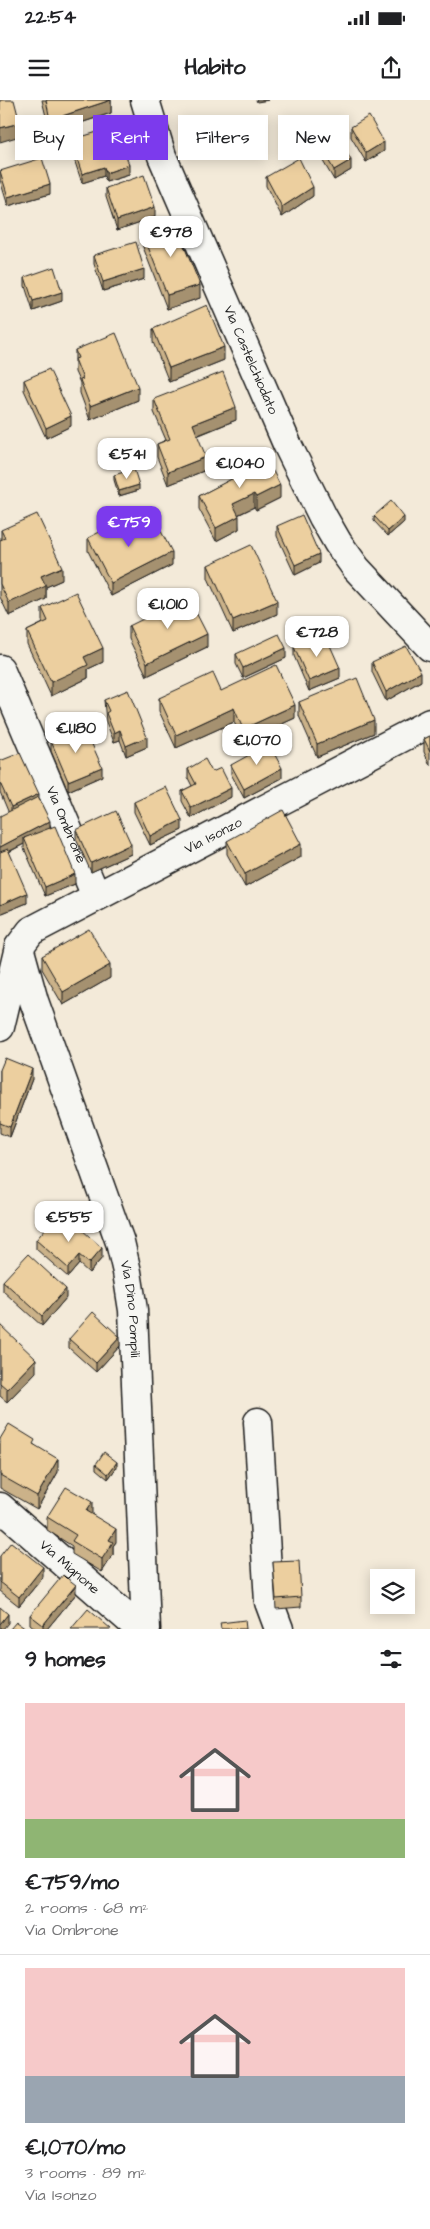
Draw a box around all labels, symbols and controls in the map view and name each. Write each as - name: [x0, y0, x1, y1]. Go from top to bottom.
- text: 22:54: [25, 4, 76, 31]
- text: Habito: [184, 52, 246, 83]
- icon: menu: [25, 54, 53, 82]
- icon: share: [377, 54, 405, 82]
- chip: Buy: [15, 115, 83, 160]
- chip: Rent: [93, 115, 168, 160]
- chip: Filters: [178, 115, 268, 160]
- chip: New: [278, 115, 349, 160]
- pin: €978: [141, 216, 201, 258]
- text: €978: [150, 221, 192, 243]
- street label: Via Castelchiodato: [218, 303, 283, 418]
- pin: €541: [97, 438, 157, 480]
- text: €541: [109, 443, 145, 465]
- pin: €1,040: [199, 446, 281, 489]
- text: €1,040: [216, 452, 264, 474]
- pin: €759: [99, 506, 159, 548]
- text: €759: [108, 511, 151, 533]
- pin: €1,010: [127, 588, 209, 630]
- text: €1,010: [148, 593, 188, 615]
- pin: €728: [287, 616, 347, 658]
- text: €728: [296, 621, 338, 643]
- pin: €1,180: [35, 712, 117, 754]
- text: €1,180: [56, 717, 96, 739]
- pin: €1,070: [216, 724, 298, 766]
- text: €1,070: [233, 729, 281, 751]
- street label: Via Ombrone: [41, 783, 91, 867]
- street label: Via Isonzo: [181, 813, 246, 859]
- pin: €555: [39, 1200, 99, 1243]
- text: €555: [46, 1206, 92, 1228]
- street label: Via Dino Pompili: [115, 1259, 145, 1358]
- street label: Via Mignone: [35, 1536, 104, 1600]
- map controls: [370, 1569, 415, 1614]
- button: layers: [370, 1569, 415, 1614]
- text: 9 homes: [25, 1645, 106, 1674]
- icon: filters: [377, 1645, 405, 1673]
- icon: home: [170, 1735, 260, 1825]
- text: €759/mo: [25, 1868, 119, 1897]
- text: 2 rooms · 68 m²: [25, 1897, 148, 1919]
- text: Via Ombrone: [25, 1919, 119, 1941]
- icon: home: [170, 2001, 260, 2091]
- text: €1,070/mo: [25, 2133, 125, 2162]
- text: 3 rooms · 89 m²: [25, 2162, 146, 2184]
- text: Via Isonzo: [25, 2184, 96, 2206]

